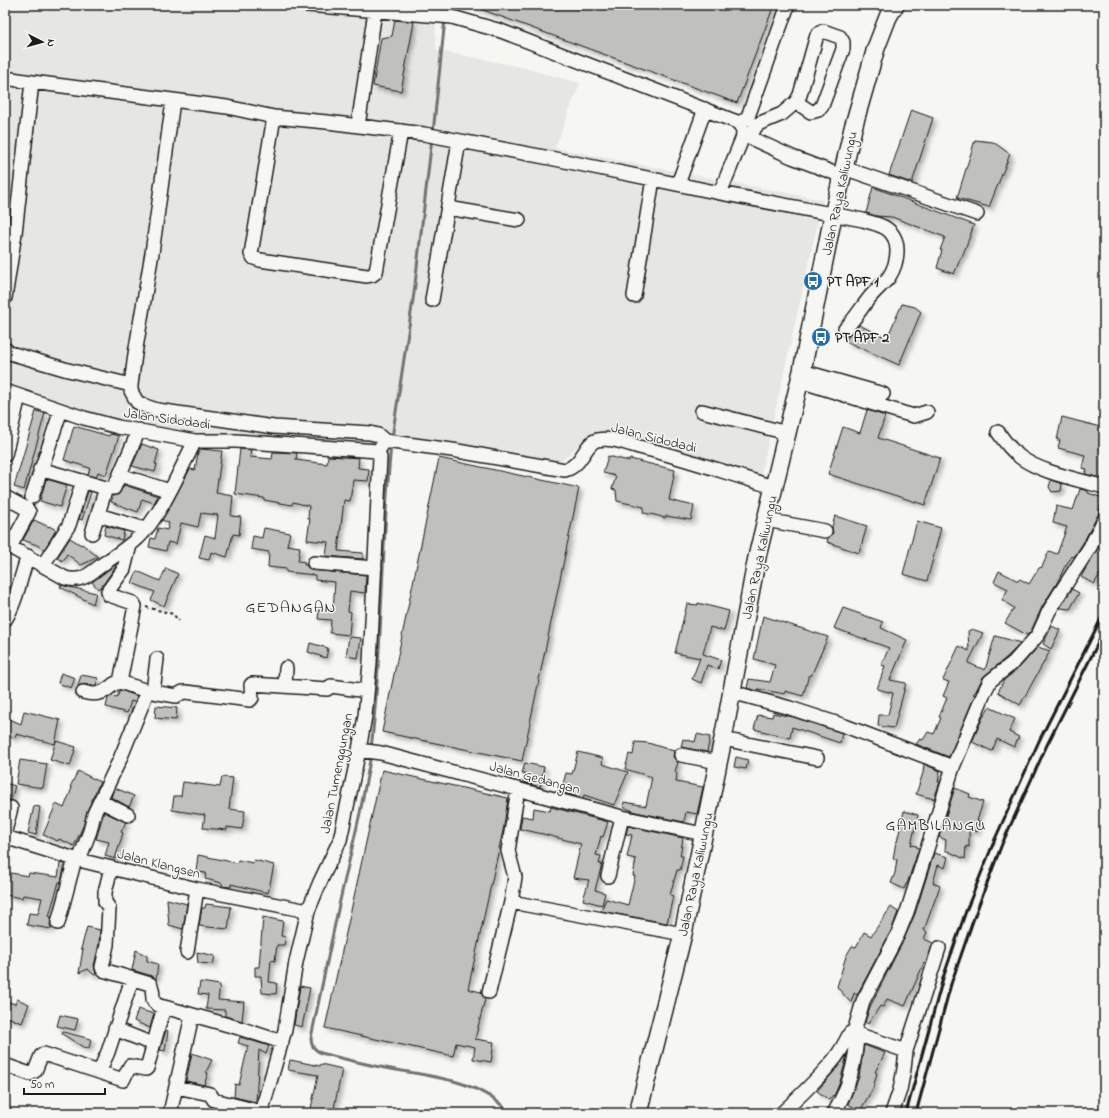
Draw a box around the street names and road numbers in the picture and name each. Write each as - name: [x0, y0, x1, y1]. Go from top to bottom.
- street label: Jalan Raya Kaliwungu: [817, 129, 865, 258]
- street label: Jalan Sidodadi: [122, 403, 211, 436]
- street label: Jalan Sidodadi: [609, 418, 698, 459]
- street label: Jalan Raya Kaliwungu: [737, 493, 785, 622]
- street label: Jalan Tumenggungan: [316, 711, 360, 835]
- street label: Jalan Gedangan: [487, 756, 582, 802]
- street label: Jalan Raya Kaliwungu: [673, 810, 721, 939]
- street label: Jalan Klangsen: [115, 844, 202, 886]

